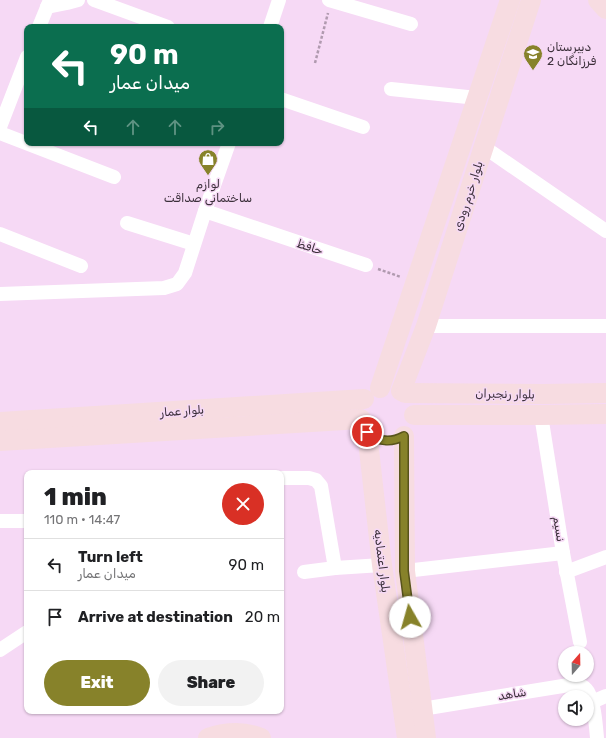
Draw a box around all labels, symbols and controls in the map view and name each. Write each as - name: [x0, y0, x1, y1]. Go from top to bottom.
- text: 90 m: [110, 38, 179, 71]
- icon: left: [44, 40, 96, 92]
- place label: دبیرستان فرزانگان 2: [547, 40, 597, 69]
- school or university icon: دبیرستان فرزانگان 2: [522, 43, 544, 71]
- text: میدان عمار: [110, 72, 190, 94]
- icon: left: [80, 116, 102, 138]
- icon: ahead: [122, 116, 144, 138]
- icon: ahead: [164, 116, 186, 138]
- icon: right: [206, 116, 228, 138]
- shop icon: لوازم ساختمانی صداقت: [197, 148, 219, 176]
- street label: بلوار خرم رودی: [450, 159, 488, 233]
- place label: لوازم ساختمانی صداقت: [164, 177, 252, 206]
- street label: حافظ: [295, 236, 325, 258]
- street label: بلوار رنجبران: [475, 386, 535, 403]
- street label: بلوار عمار: [158, 402, 205, 421]
- pin: [350, 415, 384, 449]
- icon: arrive: [356, 421, 378, 443]
- text: 1 min: [44, 483, 107, 511]
- button: close: [222, 483, 264, 525]
- text: 110 m · 14:47: [44, 512, 120, 527]
- street label: نسیم: [549, 515, 568, 543]
- street label: بلوار اعتمادیه: [370, 528, 393, 594]
- text: Turn left: [78, 548, 143, 566]
- icon: left: [44, 554, 66, 576]
- text: 90 m: [229, 556, 264, 574]
- text: میدان عمار: [78, 566, 136, 581]
- position arrow: [389, 596, 431, 638]
- icon: arrive: [44, 606, 66, 628]
- text: Arrive at destination: [78, 608, 233, 626]
- text: 20 m: [245, 608, 280, 626]
- north arrow: [558, 646, 594, 682]
- map controls: [558, 646, 594, 726]
- button: Exit: [44, 660, 150, 706]
- button: Share: [158, 660, 264, 706]
- street label: شاهد: [497, 685, 527, 703]
- button: sound: [558, 690, 594, 726]

